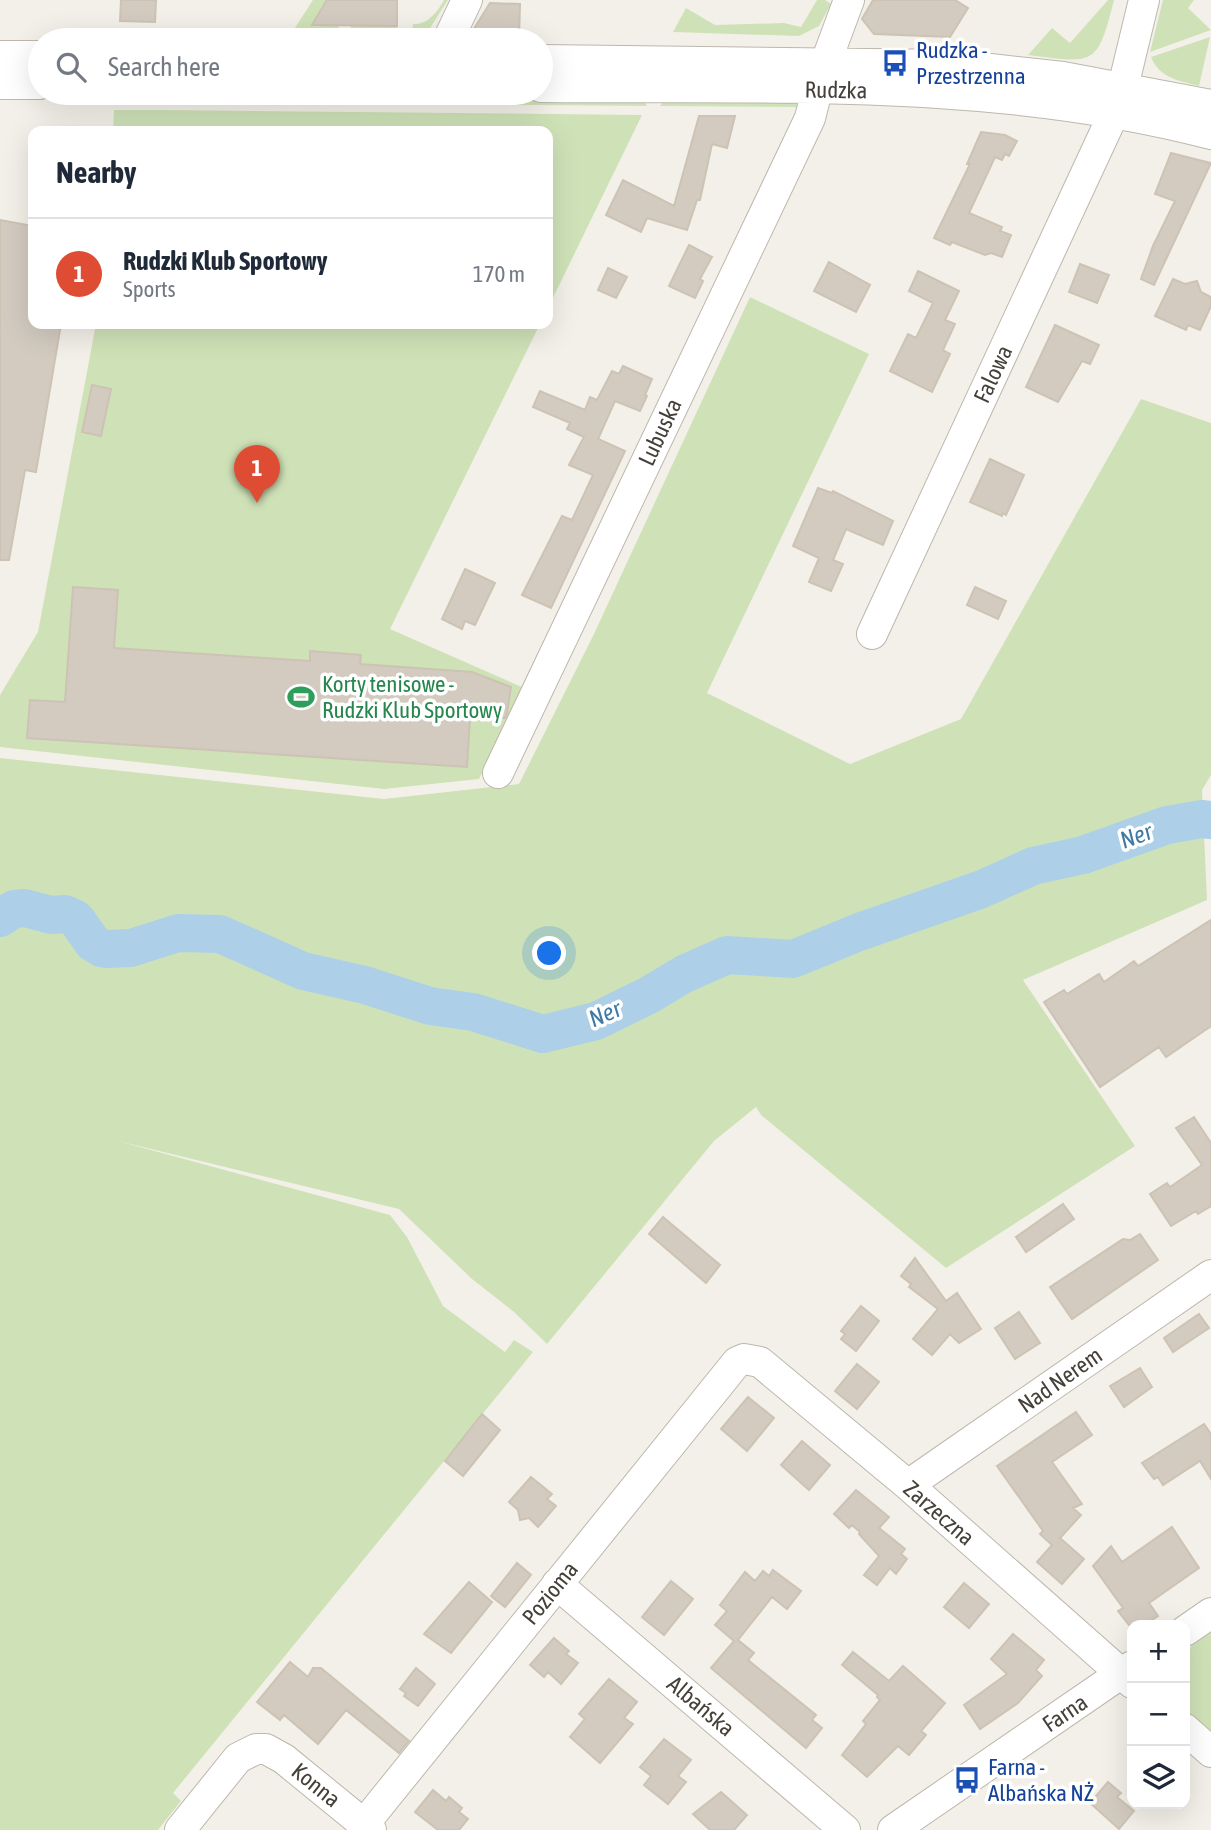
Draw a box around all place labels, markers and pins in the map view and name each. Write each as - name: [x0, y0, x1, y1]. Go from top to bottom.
- place label: Rudzka - Przestrzenna: [916, 37, 1026, 89]
- bus stop icon: Rudzka - Przestrzenna: [880, 48, 910, 78]
- pin: 1: [234, 445, 280, 503]
- place label: Korty tenisowe - Rudzki Klub Sportowy: [322, 671, 502, 723]
- sports icon: Korty tenisowe - Rudzki Klub Sportowy: [286, 682, 316, 712]
- place label: Farna - Albańska NŻ: [988, 1754, 1094, 1806]
- bus stop icon: Farna - Albańska NŻ: [952, 1765, 982, 1795]

